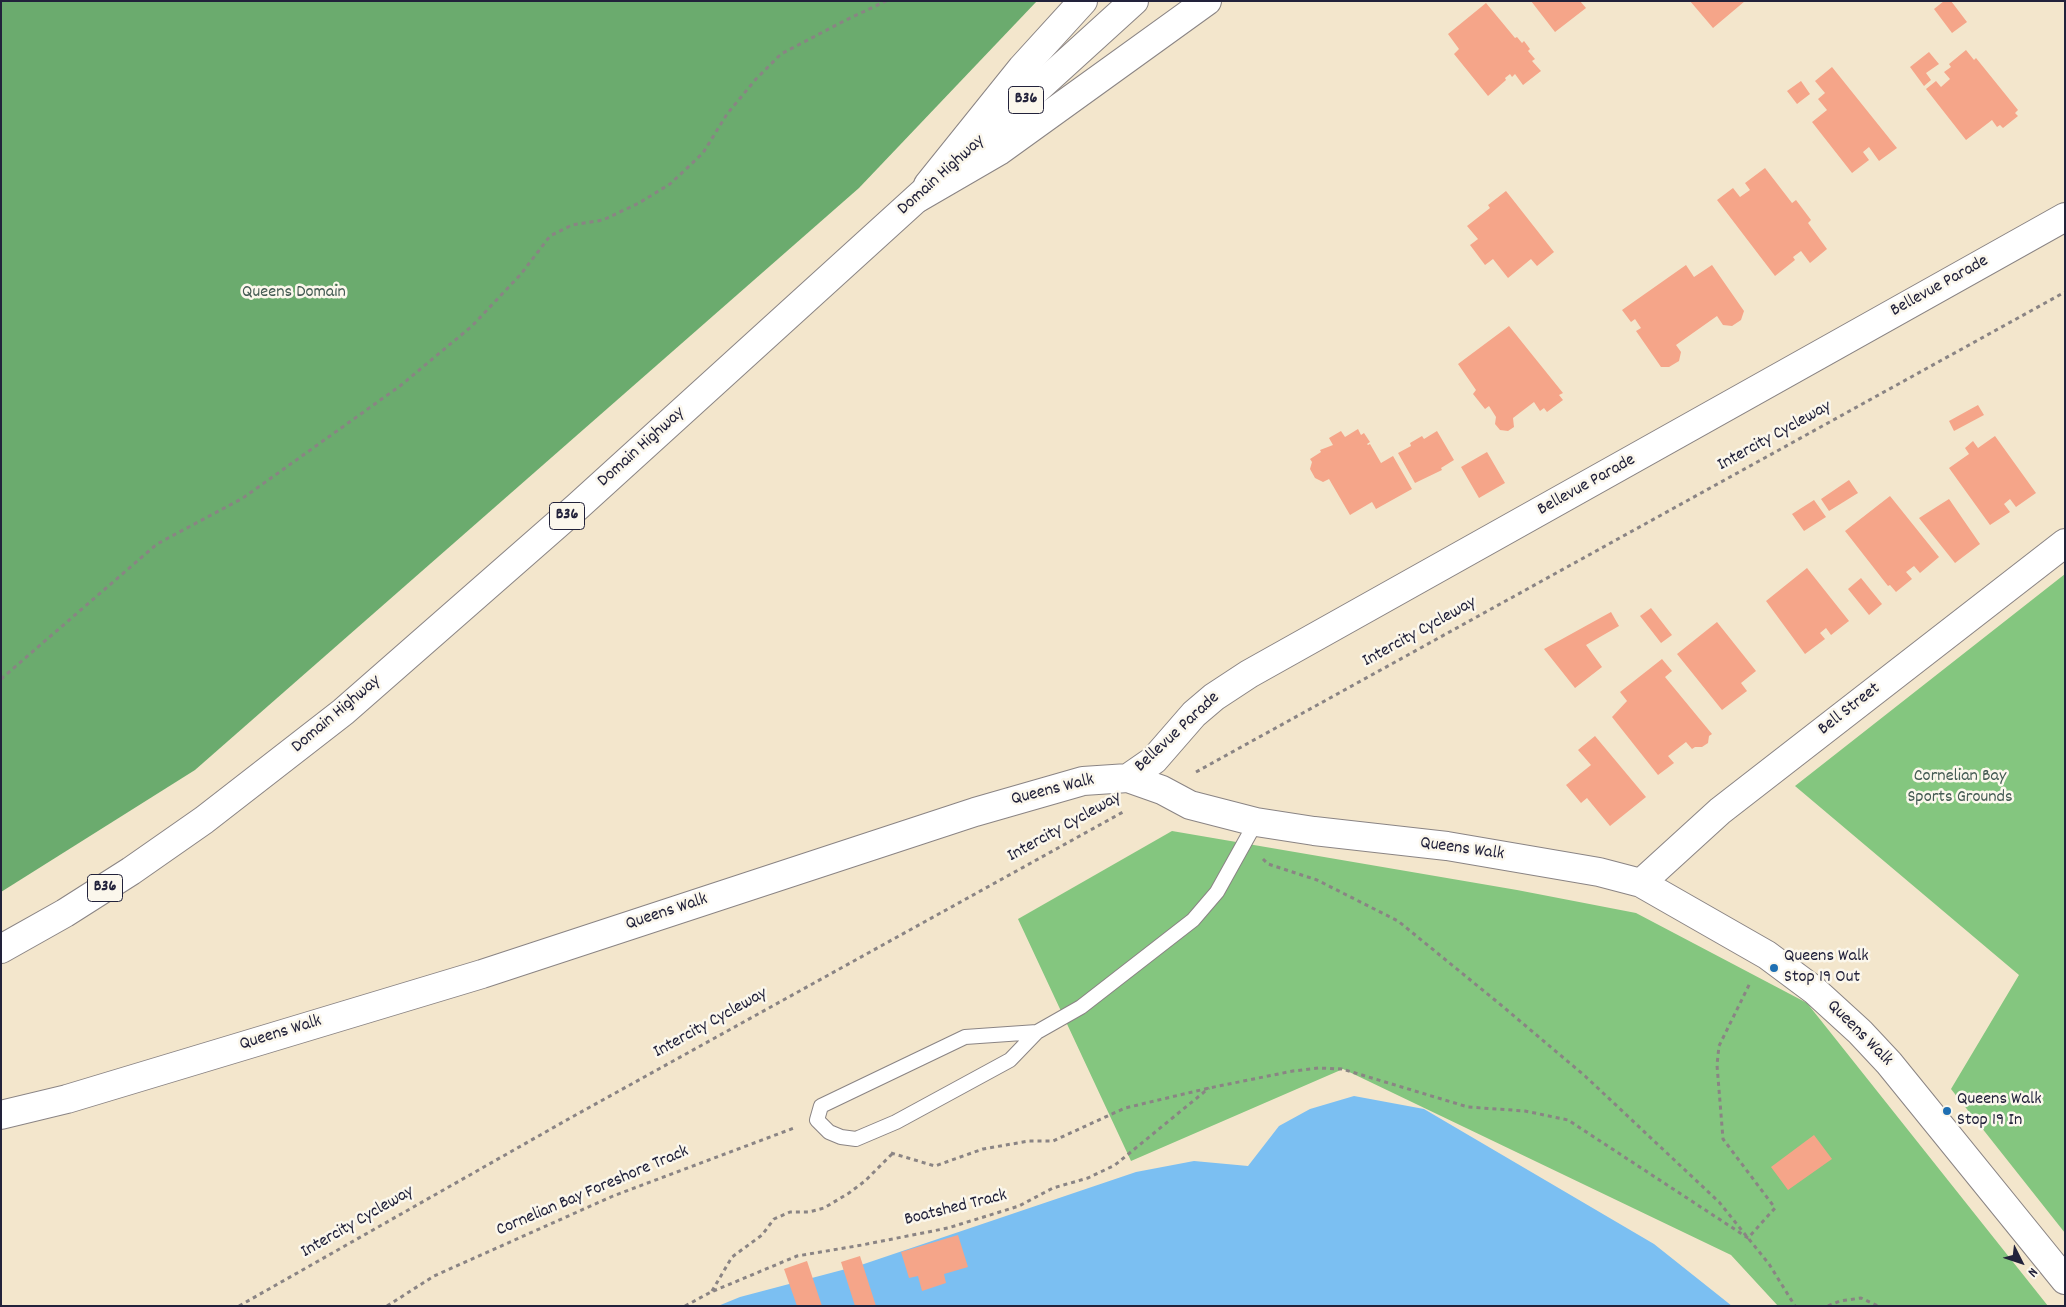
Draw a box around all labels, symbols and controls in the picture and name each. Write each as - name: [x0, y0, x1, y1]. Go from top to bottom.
- road number: B36: [1008, 86, 1044, 114]
- street label: Domain Highway: [894, 131, 990, 221]
- street label: Bellevue Parade: [1887, 251, 1993, 323]
- park label: Queens Domain: [242, 283, 346, 305]
- street label: Intercity Cycleway: [1714, 397, 1836, 477]
- street label: Domain Highway: [594, 403, 690, 493]
- street label: Bellevue Parade: [1534, 450, 1640, 522]
- road number: B36: [550, 502, 584, 530]
- street label: Intercity Cycleway: [1359, 593, 1481, 673]
- street label: Domain Highway: [288, 671, 386, 759]
- street label: Bell Street: [1815, 679, 1885, 741]
- street label: Bellevue Parade: [1131, 688, 1225, 778]
- park label: Cornelian Bay Sports Grounds: [1907, 767, 2013, 810]
- street label: Queens Walk: [1009, 770, 1097, 812]
- street label: Intercity Cycleway: [1004, 788, 1126, 868]
- street label: Queens Walk: [1419, 833, 1505, 867]
- road number: B36: [88, 874, 122, 901]
- street label: Queens Walk: [623, 890, 711, 936]
- place label: Queens Walk Stop 19 Out: [1784, 947, 1869, 990]
- marker: Queens Walk Stop 19 Out: [1768, 962, 1780, 974]
- street label: Intercity Cycleway: [650, 984, 772, 1064]
- street label: Queens Walk: [1821, 996, 1897, 1072]
- street label: Queens Walk: [237, 1011, 325, 1057]
- place label: Queens Walk Stop 19 In: [1957, 1090, 2042, 1132]
- marker: Queens Walk Stop 19 In: [1941, 1105, 1953, 1117]
- street label: Cornelian Bay Foreshore Track: [494, 1142, 692, 1242]
- street label: Intercity Cycleway: [298, 1182, 418, 1264]
- street label: Boatshed Track: [903, 1186, 1009, 1232]
- north arrow: [1996, 1237, 2046, 1287]
- text: N: [2023, 1263, 2042, 1281]

